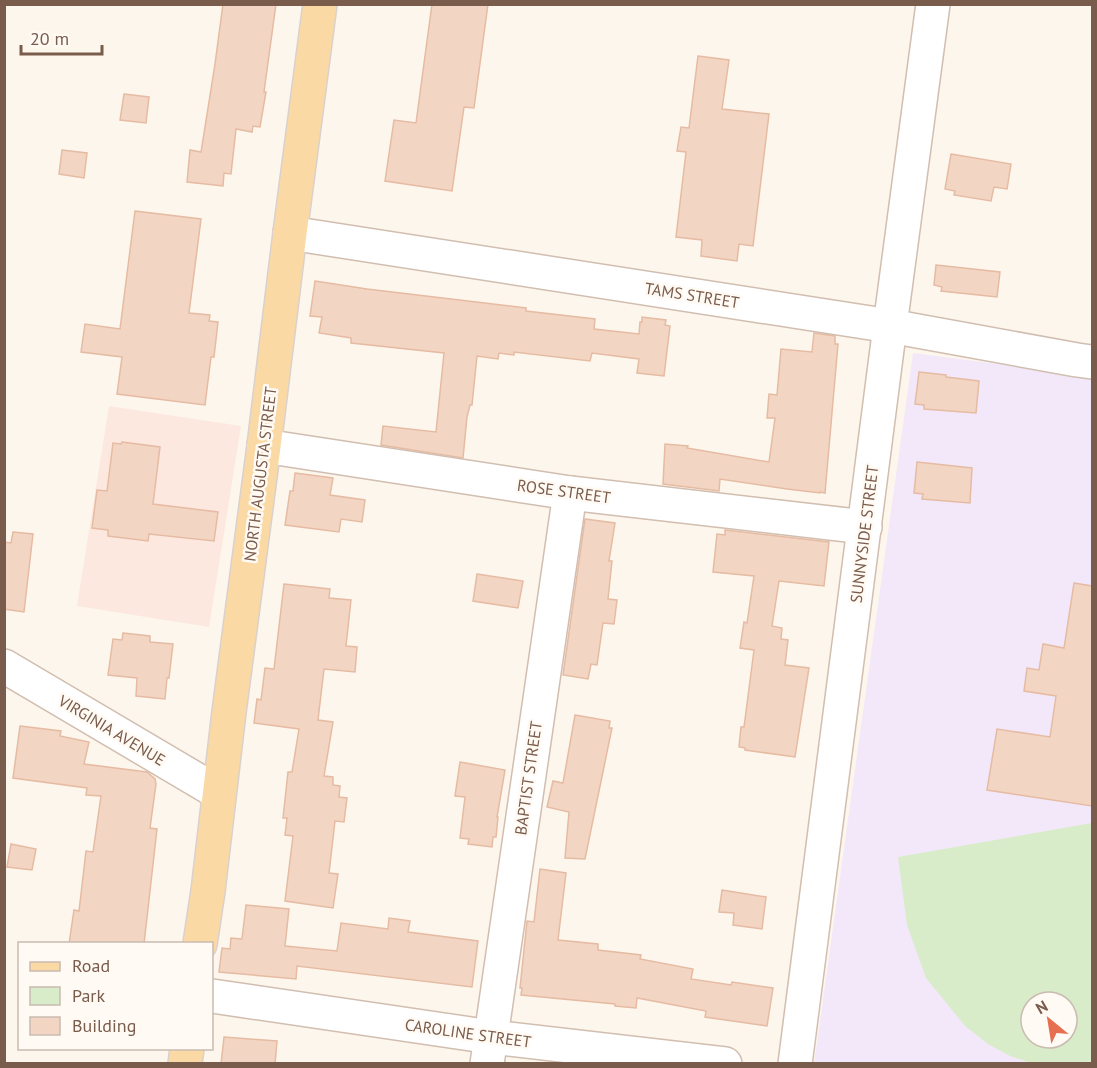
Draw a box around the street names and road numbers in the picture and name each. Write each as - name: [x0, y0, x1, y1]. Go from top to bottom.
- street label: TAMS STREET: [643, 278, 741, 312]
- street label: NORTH AUGUSTA STREET: [239, 385, 281, 563]
- street label: SUNNYSIDE STREET: [846, 464, 882, 604]
- street label: ROSE STREET: [516, 475, 612, 507]
- street label: VIRGINIA AVENUE: [54, 690, 169, 770]
- street label: BAPTIST STREET: [510, 720, 546, 836]
- street label: CAROLINE STREET: [404, 1014, 533, 1052]

